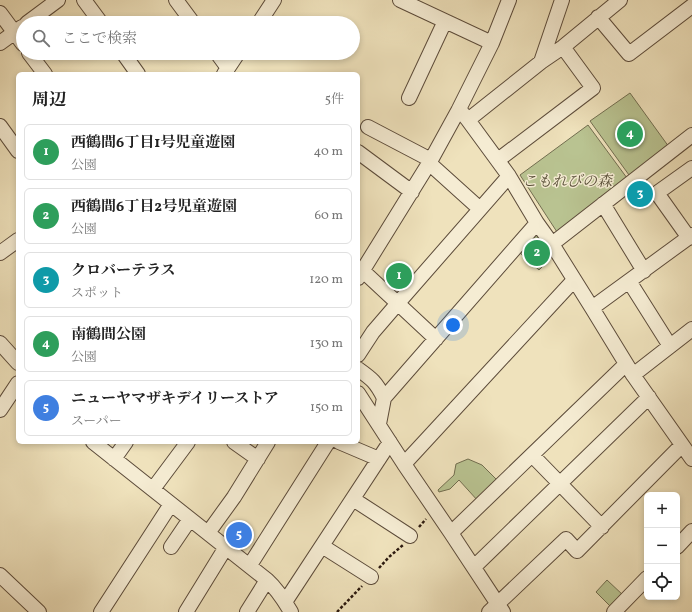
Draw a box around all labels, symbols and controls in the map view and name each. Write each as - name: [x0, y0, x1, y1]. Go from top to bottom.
- search box: [16, 16, 360, 60]
- icon: search: [30, 27, 52, 49]
- text: ここで検索: [62, 29, 137, 50]
- text: 周辺: [32, 89, 66, 112]
- text: 5件: [325, 91, 344, 109]
- pin: 4: [617, 119, 643, 149]
- text: 西鶴間6丁目1号児童遊園: [71, 133, 235, 154]
- text: 1: [43, 143, 49, 161]
- text: 40 m: [314, 143, 343, 161]
- text: 公園: [71, 157, 97, 175]
- park label: こもれびの森: [522, 172, 614, 193]
- pin: 3: [627, 179, 653, 209]
- text: 西鶴間6丁目2号児童遊園: [71, 197, 237, 218]
- text: 2: [43, 207, 49, 225]
- text: 60 m: [315, 207, 343, 225]
- text: 公園: [71, 221, 97, 239]
- pin: 2: [524, 238, 550, 268]
- text: クロバーテラス: [71, 261, 176, 282]
- pin: 1: [386, 261, 412, 291]
- text: 3: [43, 271, 49, 289]
- text: 120 m: [309, 271, 343, 289]
- text: スポット: [71, 285, 123, 303]
- your location: [443, 315, 463, 335]
- text: 南鶴間公園: [71, 325, 146, 346]
- text: 4: [42, 335, 50, 353]
- text: 130 m: [310, 335, 343, 353]
- text: 公園: [71, 349, 97, 367]
- text: ニューヤマザキデイリーストア: [71, 389, 279, 410]
- text: 5: [43, 399, 49, 417]
- text: 150 m: [310, 399, 343, 417]
- text: スーパー: [71, 413, 122, 431]
- map controls: [644, 492, 680, 600]
- button: +: [644, 492, 680, 528]
- pin: 5: [226, 520, 252, 550]
- button: −: [644, 528, 680, 564]
- button: locate: [644, 564, 680, 600]

